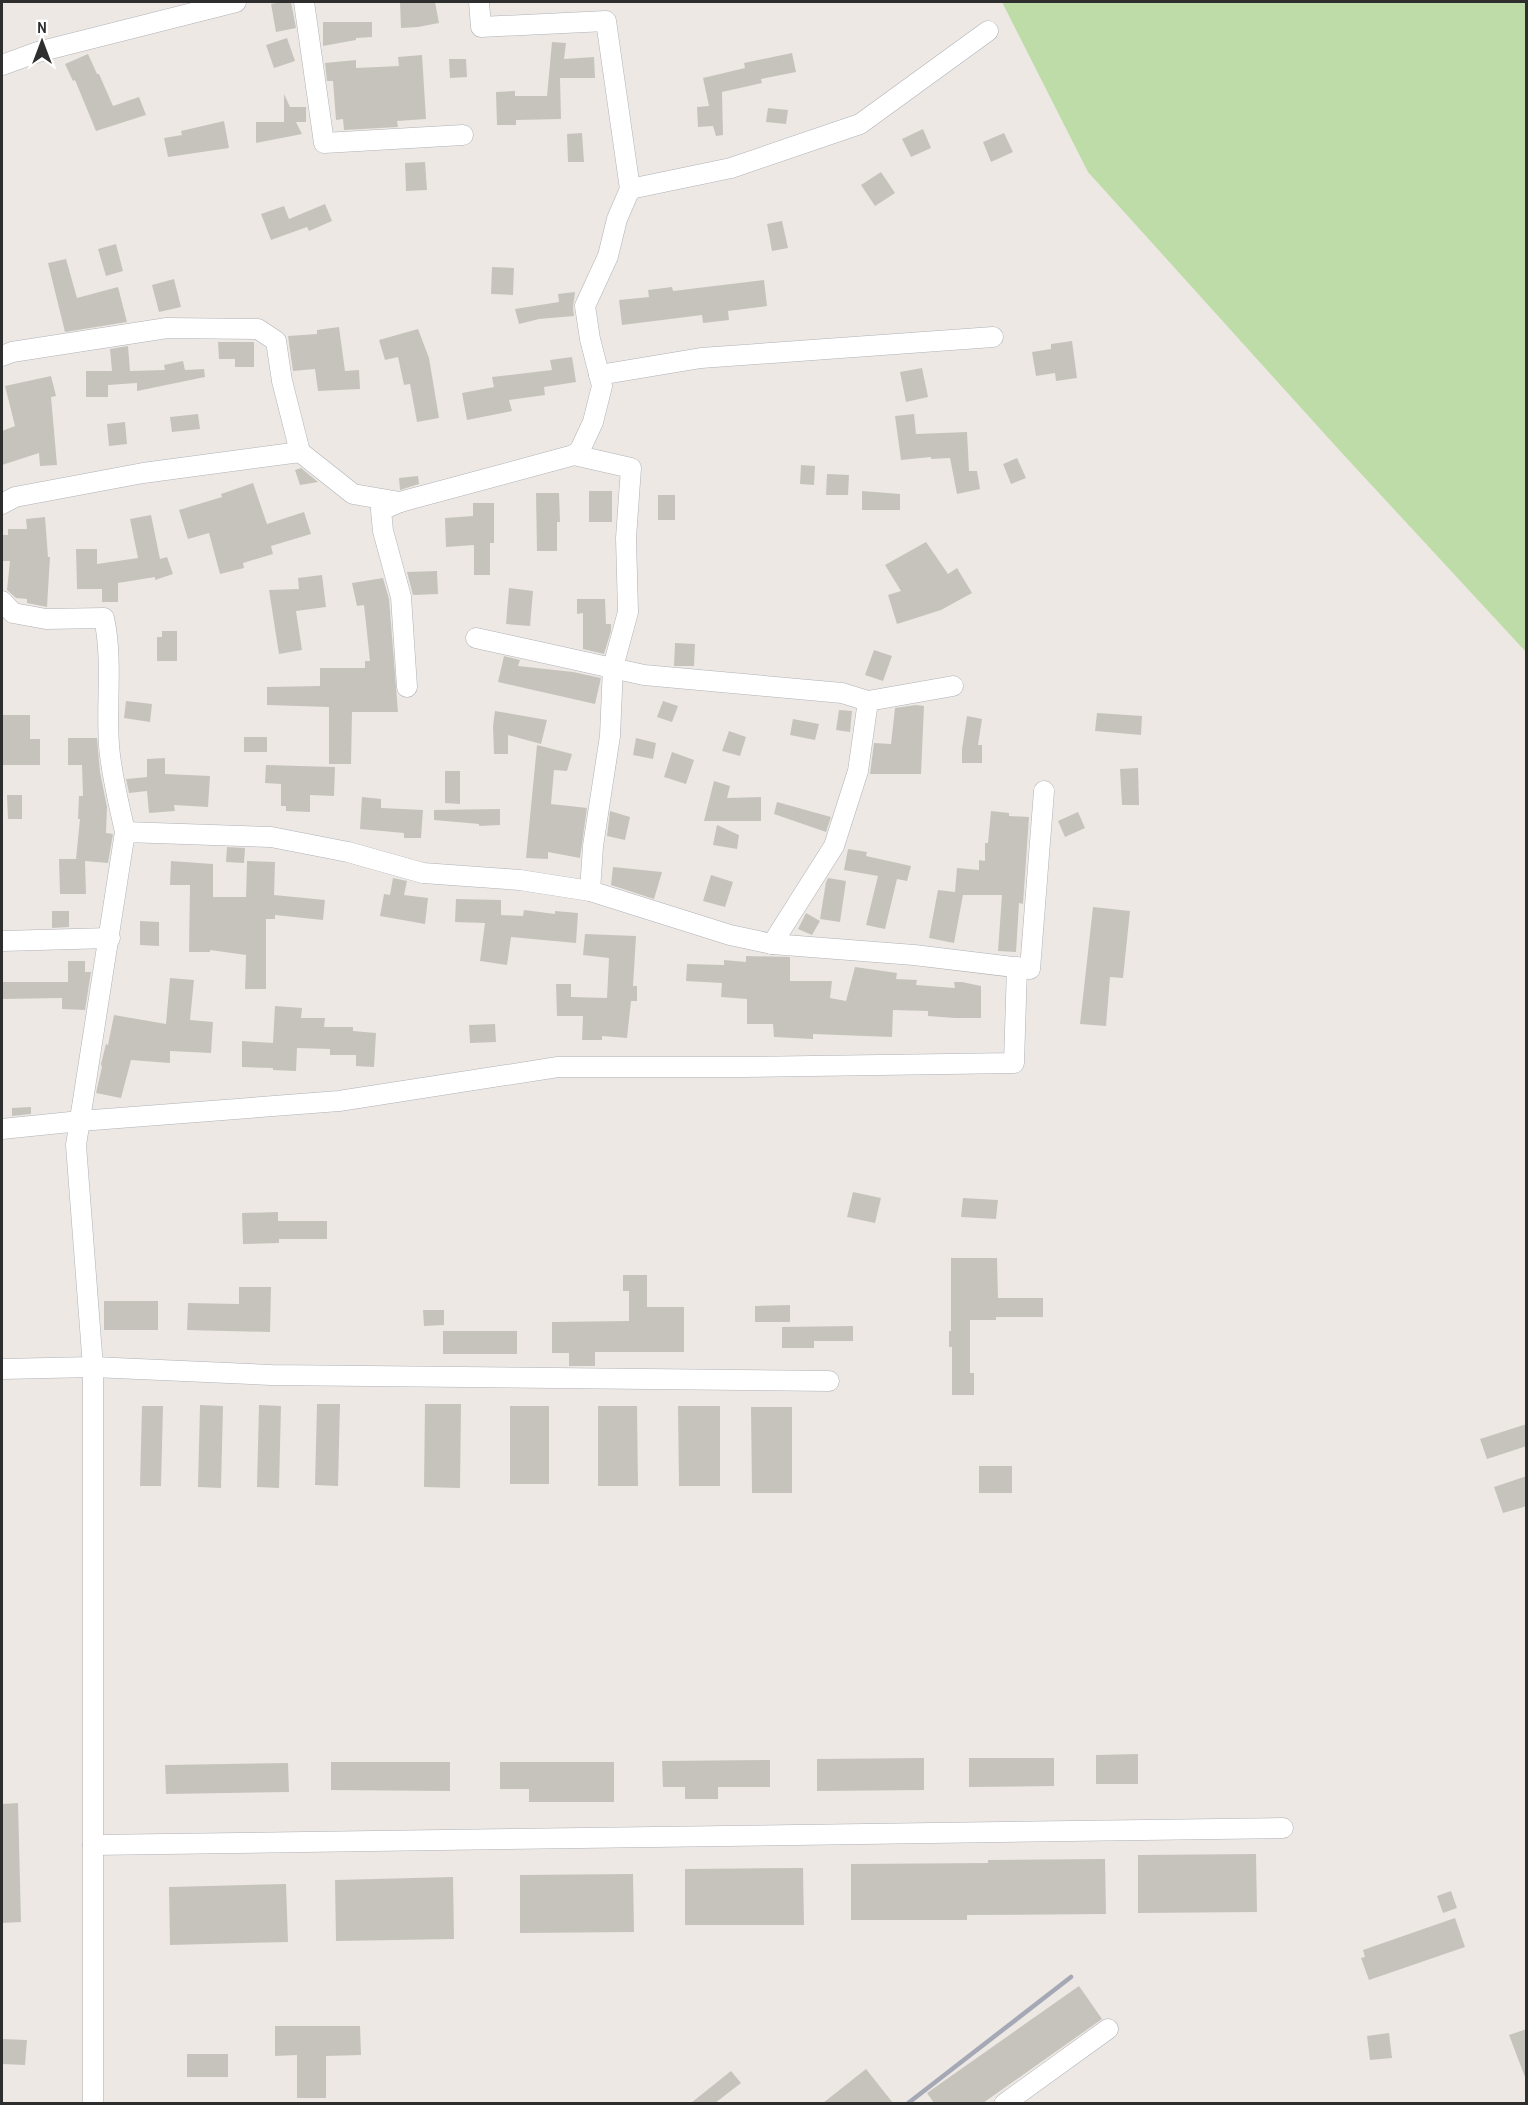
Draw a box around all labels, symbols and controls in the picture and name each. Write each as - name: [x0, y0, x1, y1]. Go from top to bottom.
- north arrow: [12, 12, 72, 72]
- text: N: [37, 16, 47, 38]

